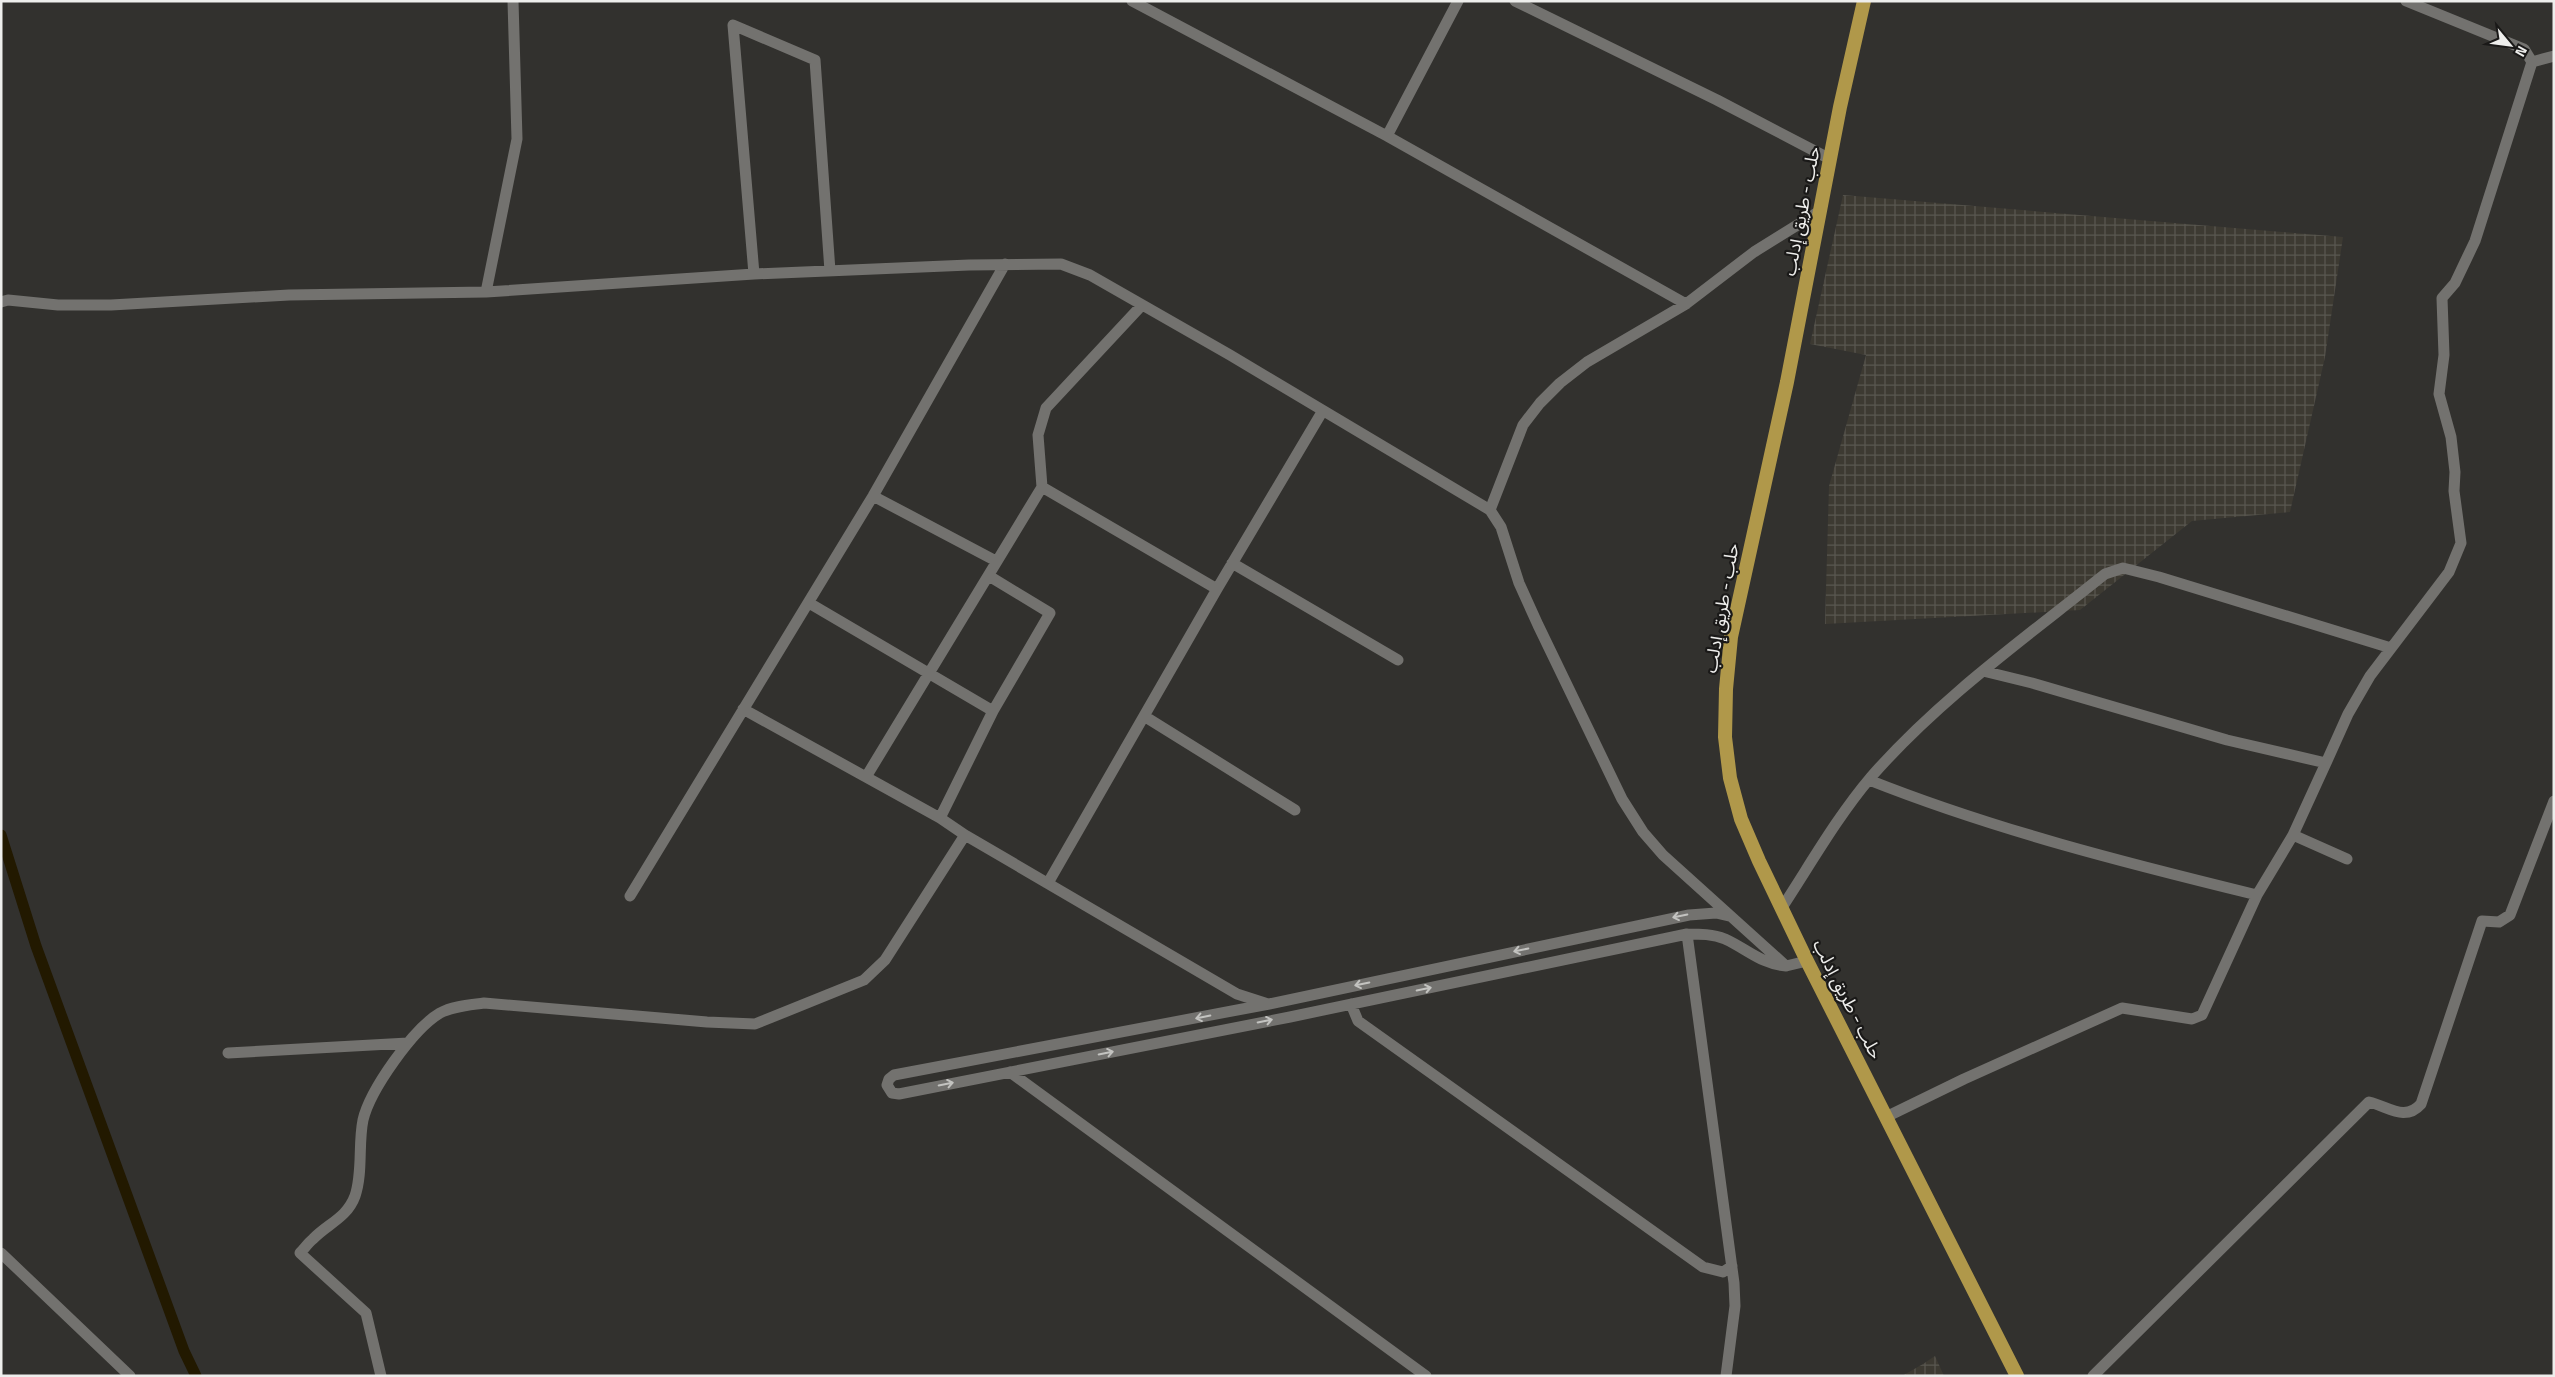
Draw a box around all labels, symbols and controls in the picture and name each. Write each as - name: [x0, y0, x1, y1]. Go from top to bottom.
- north arrow: [2485, 20, 2535, 70]
- text: N: [2510, 42, 2533, 61]
- street label: حلب - طريق إدلب: [1775, 144, 1827, 278]
- street label: حلب - طريق إدلب: [1696, 541, 1746, 675]
- one-way arrow: [1673, 912, 1689, 922]
- street label: حلب - طريق إدلب: [1806, 934, 1890, 1064]
- one-way arrow: [1514, 946, 1530, 955]
- one-way arrow: [1355, 980, 1371, 989]
- one-way arrow: [1416, 983, 1432, 993]
- one-way arrow: [1195, 1012, 1211, 1022]
- one-way arrow: [1257, 1016, 1273, 1026]
- one-way arrow: [1097, 1047, 1113, 1057]
- one-way arrow: [938, 1079, 954, 1088]

